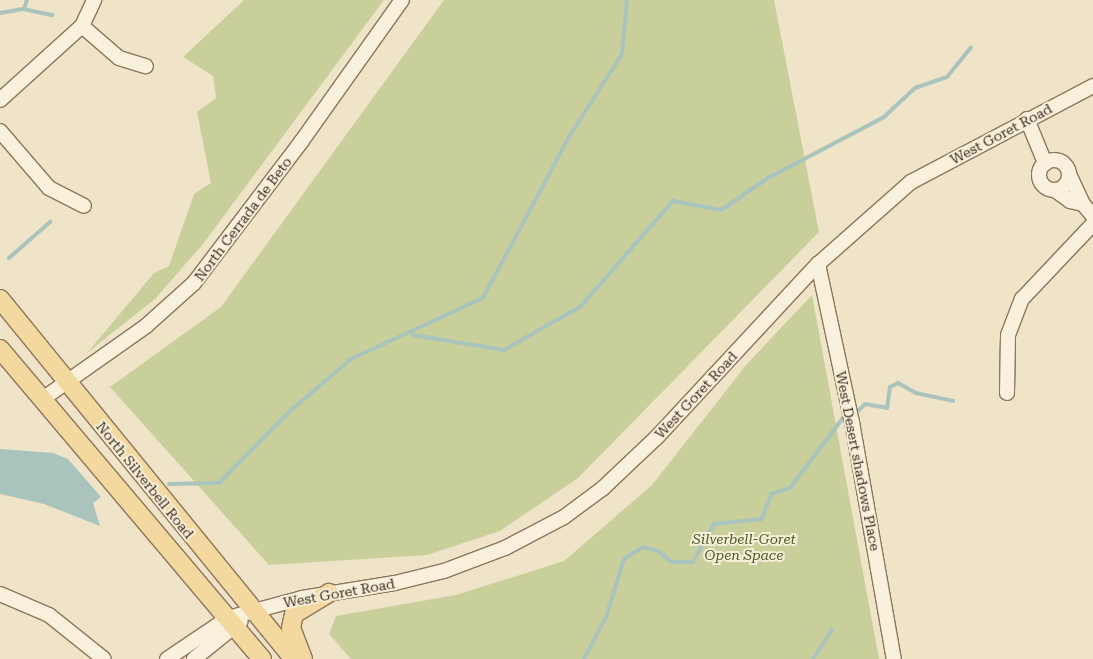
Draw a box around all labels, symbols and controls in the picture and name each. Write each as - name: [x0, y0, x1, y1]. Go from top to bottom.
- street label: West Goret Road: [947, 100, 1055, 168]
- street label: North Cerrada de Beto: [191, 154, 295, 284]
- street label: West Goret Road: [651, 348, 741, 442]
- street label: West Desert shadows Place: [832, 370, 884, 552]
- street label: North Silverbell Road: [93, 418, 197, 542]
- park label: Silverbell-Goret Open Space: [692, 531, 796, 564]
- street label: West Goret Road: [282, 575, 396, 611]

